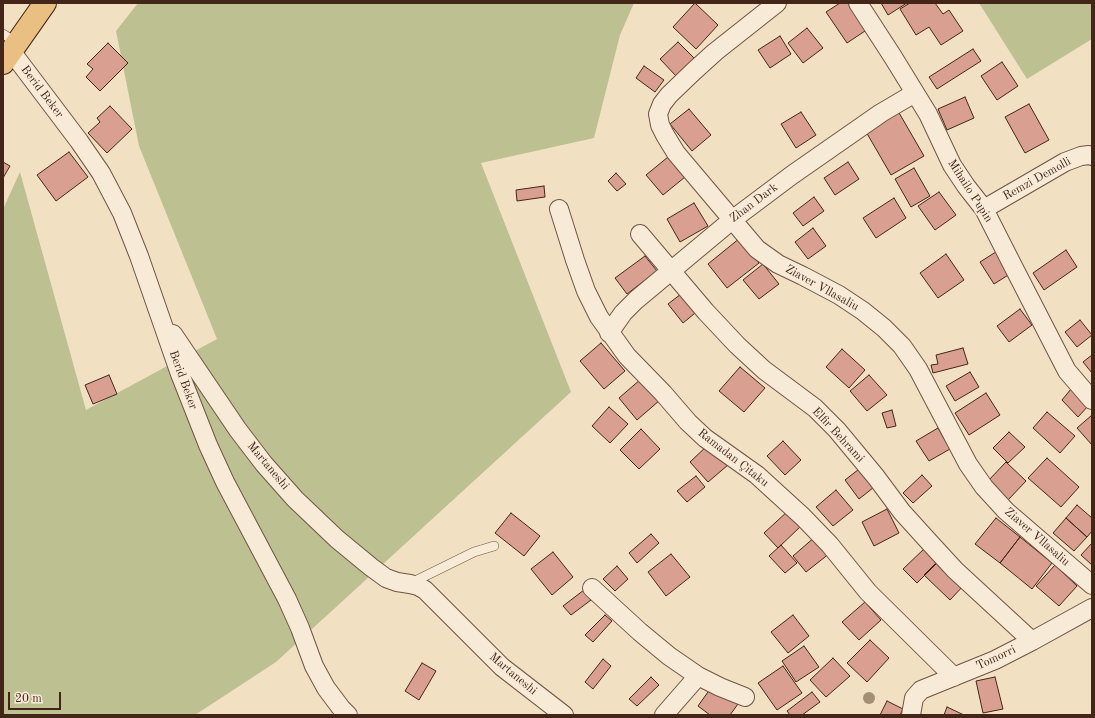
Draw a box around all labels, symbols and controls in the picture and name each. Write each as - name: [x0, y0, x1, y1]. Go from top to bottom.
- street label: Berid Beker: [18, 63, 66, 121]
- street label: Remzi Demolli: [1000, 154, 1074, 204]
- street label: Mihailo Pupin: [944, 157, 996, 225]
- street label: Zhan Dark: [727, 180, 781, 226]
- street label: Ziaver Vllasaliu: [783, 262, 861, 314]
- street label: Berid Beker: [166, 348, 200, 412]
- street label: Elfir Behrami: [809, 404, 867, 466]
- street label: Ramadan Çitaku: [695, 426, 771, 490]
- street label: Martaneshi: [244, 439, 292, 493]
- street label: Ziaver Vllasaliu: [1001, 505, 1073, 569]
- street label: Tomorri: [974, 643, 1018, 673]
- street label: Martaneshi: [486, 650, 540, 698]
- scale bar: [10, 684, 63, 710]
- text: 20 m: [15, 693, 42, 705]

